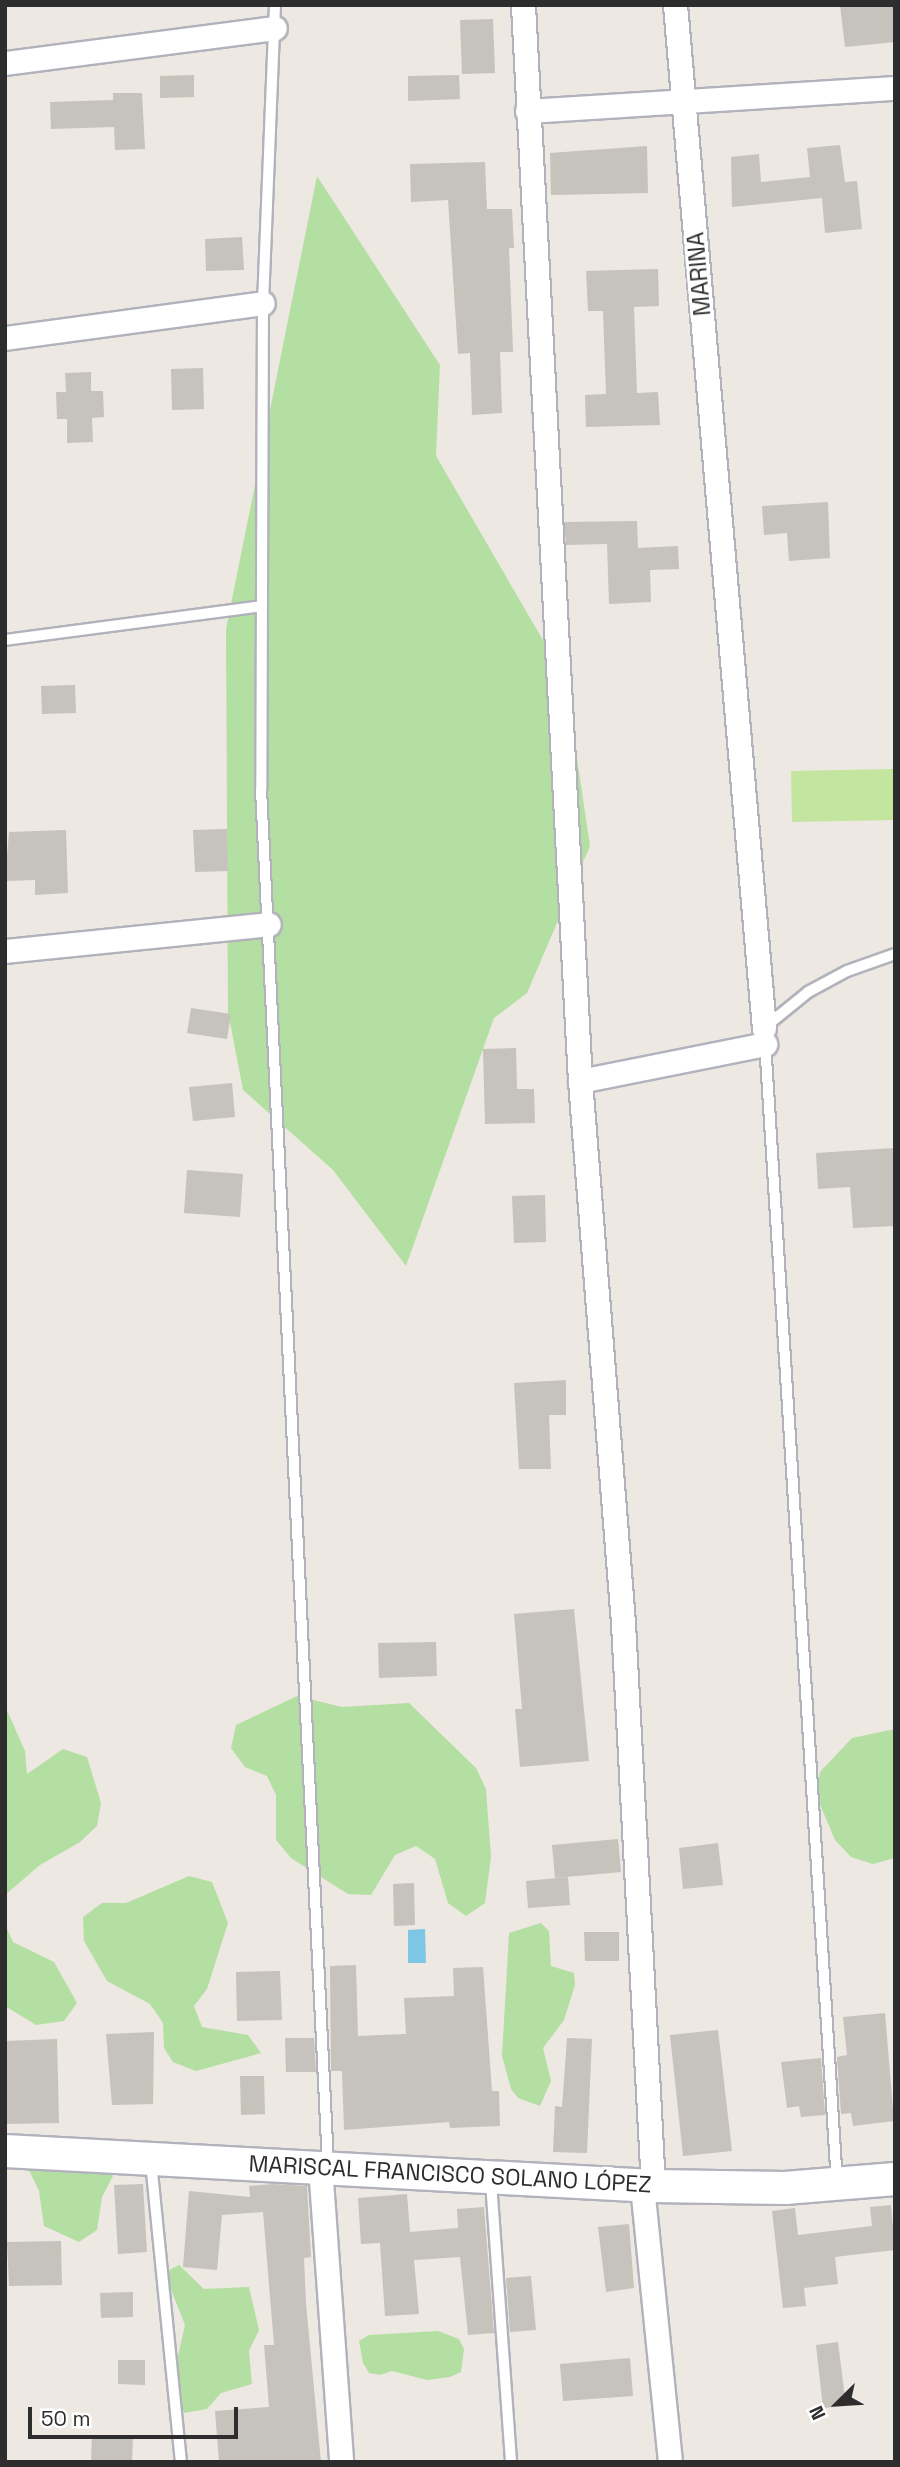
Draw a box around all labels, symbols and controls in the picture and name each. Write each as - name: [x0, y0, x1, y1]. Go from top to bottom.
- street label: MARINA: [682, 231, 716, 317]
- street label: MARISCAL FRANCISCO SOLANO LÓPEZ: [248, 2150, 652, 2198]
- north arrow: [802, 2369, 872, 2439]
- scale bar: [32, 2394, 242, 2438]
- text: N: [803, 2402, 831, 2424]
- text: 50 m: [41, 2405, 91, 2432]

